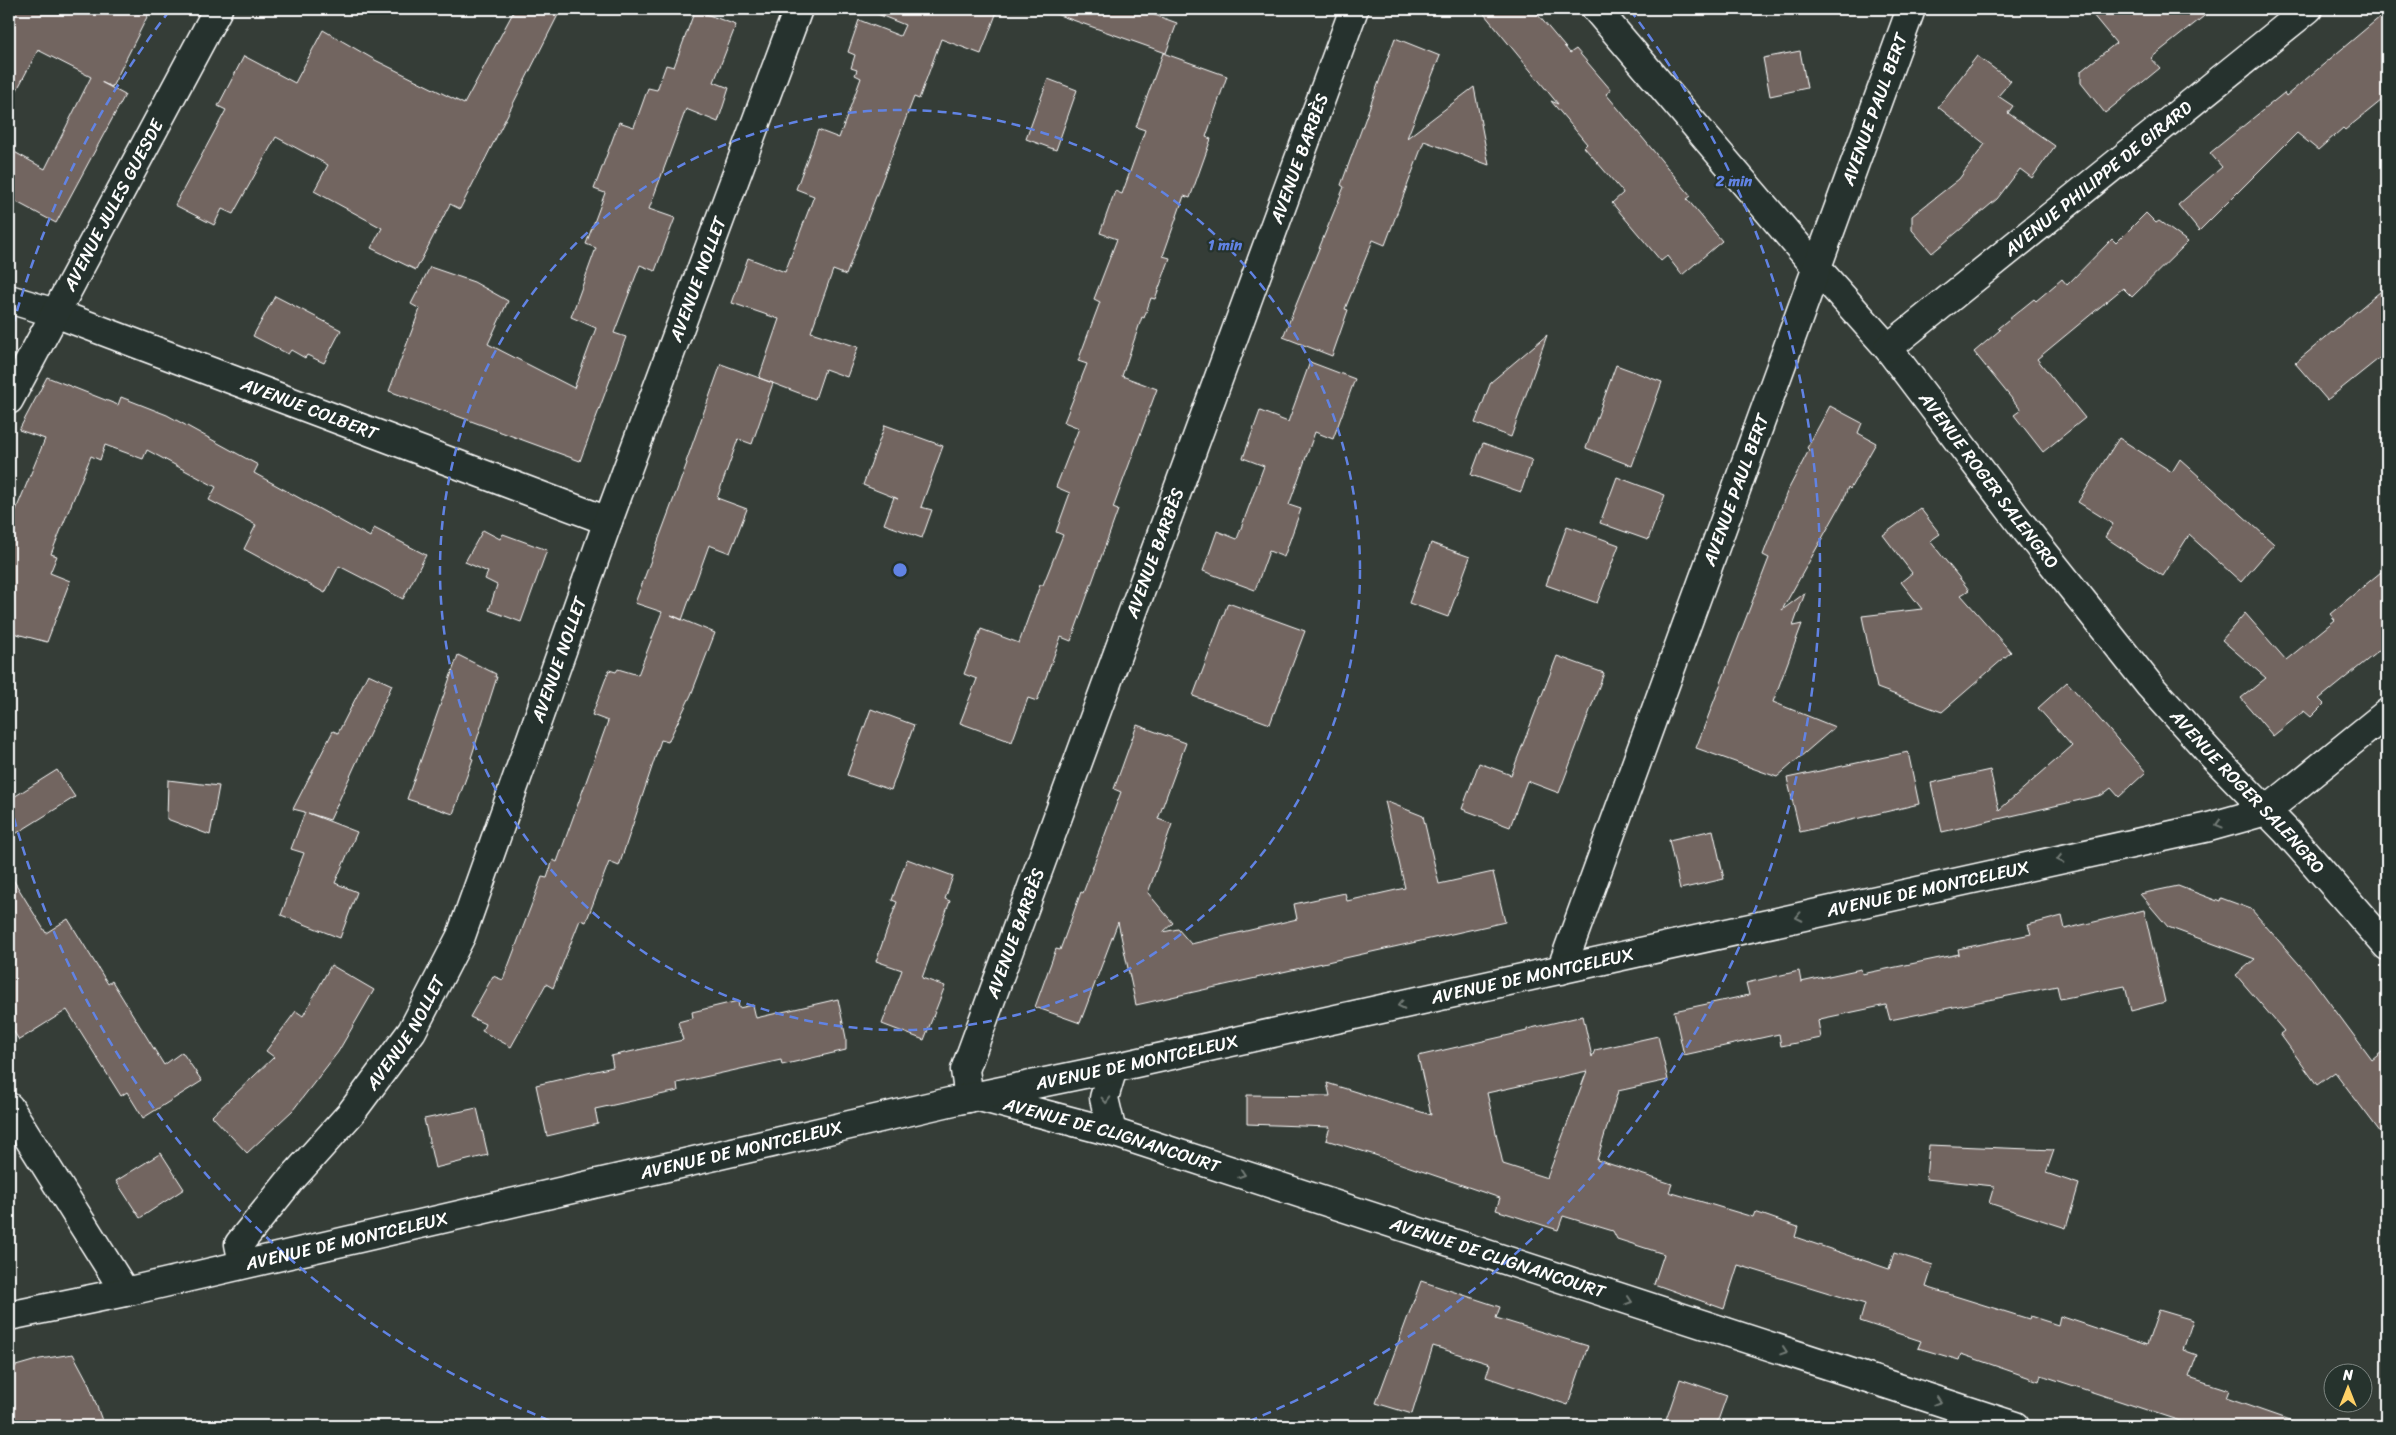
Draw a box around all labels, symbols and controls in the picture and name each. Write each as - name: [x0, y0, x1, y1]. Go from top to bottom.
- street label: AVENUE PAUL BERT: [1832, 28, 1917, 191]
- street label: AVENUE BARBÈS: [1260, 89, 1338, 229]
- street label: AVENUE PHILIPPE DE GIRARD: [1996, 92, 2200, 265]
- street label: AVENUE JULES GUESDE: [54, 112, 173, 298]
- text: 2 min: [1715, 168, 1753, 194]
- street label: AVENUE NOLLET: [660, 211, 736, 347]
- text: 1 min: [1208, 232, 1243, 258]
- street label: AVENUE COLBERT: [235, 368, 384, 449]
- street label: AVENUE ROGER SALENGRO: [1910, 384, 2067, 576]
- street label: AVENUE PAUL BERT: [1693, 408, 1779, 571]
- street label: AVENUE BARBÈS: [1116, 483, 1193, 624]
- centre of rings: [891, 561, 909, 579]
- street label: AVENUE NOLLET: [522, 592, 596, 728]
- street label: AVENUE ROGER SALENGRO: [2161, 701, 2333, 882]
- one-way arrow: [2215, 818, 2223, 828]
- street label: AVENUE DE MONTCELEUX: [1823, 851, 2032, 927]
- one-way arrow: [2056, 853, 2065, 864]
- street label: AVENUE BARBÈS: [976, 863, 1054, 1004]
- one-way arrow: [1795, 911, 1803, 922]
- street label: AVENUE DE MONTCELEUX: [1427, 938, 1637, 1014]
- street label: AVENUE NOLLET: [356, 969, 454, 1098]
- one-way arrow: [1397, 999, 1405, 1009]
- street label: AVENUE DE MONTCELEUX: [1032, 1025, 1241, 1100]
- street label: AVENUE DE CLIGNANCOURT: [999, 1088, 1226, 1183]
- one-way arrow: [1101, 1096, 1112, 1104]
- street label: AVENUE DE MONTCELEUX: [636, 1111, 846, 1189]
- one-way arrow: [1237, 1169, 1245, 1179]
- street label: AVENUE DE MONTCELEUX: [241, 1202, 451, 1280]
- street label: AVENUE DE CLIGNANCOURT: [1385, 1207, 1611, 1308]
- one-way arrow: [1624, 1295, 1633, 1305]
- one-way arrow: [1779, 1345, 1787, 1355]
- north arrow: [2324, 1362, 2374, 1412]
- text: N: [2342, 1363, 2353, 1388]
- one-way arrow: [1933, 1396, 1942, 1406]

